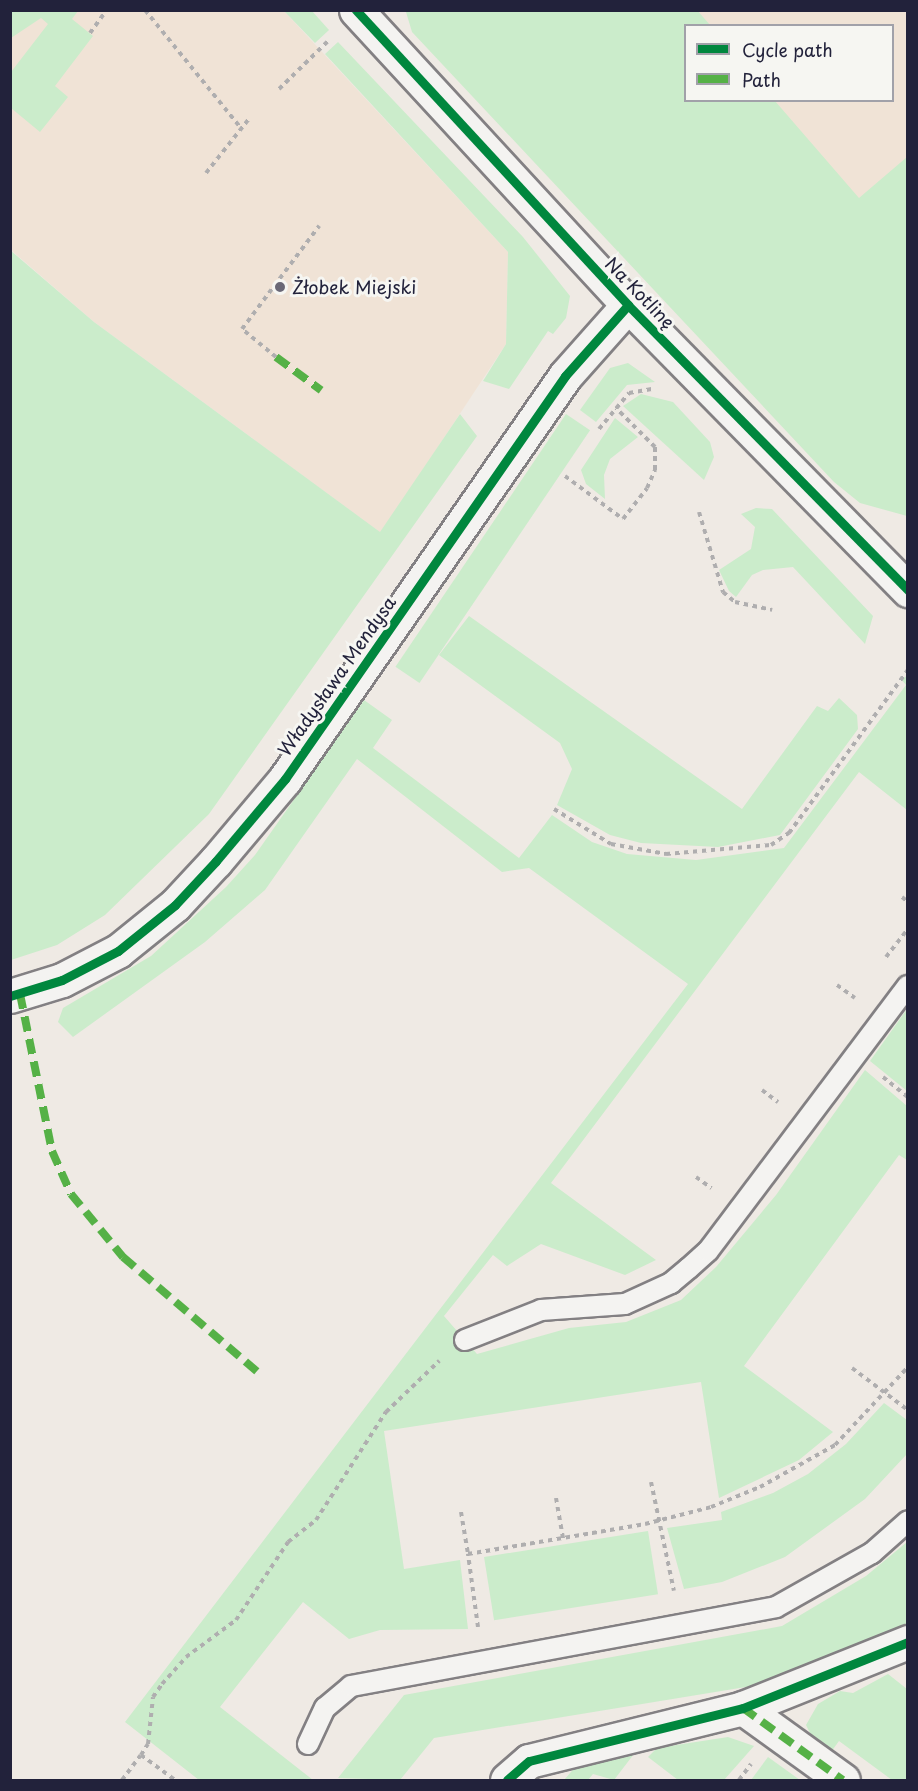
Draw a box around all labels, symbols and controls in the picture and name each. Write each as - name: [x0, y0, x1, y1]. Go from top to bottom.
- legend: [684, 24, 894, 102]
- text: Cycle path: [742, 36, 833, 63]
- text: Path: [742, 66, 781, 93]
- street label: Na Kotlinę: [601, 253, 679, 333]
- place label: Żłobek Miejski: [292, 276, 417, 298]
- marker: Żłobek Miejski: [273, 280, 287, 294]
- street label: Władysława Mendysa: [274, 592, 400, 760]

